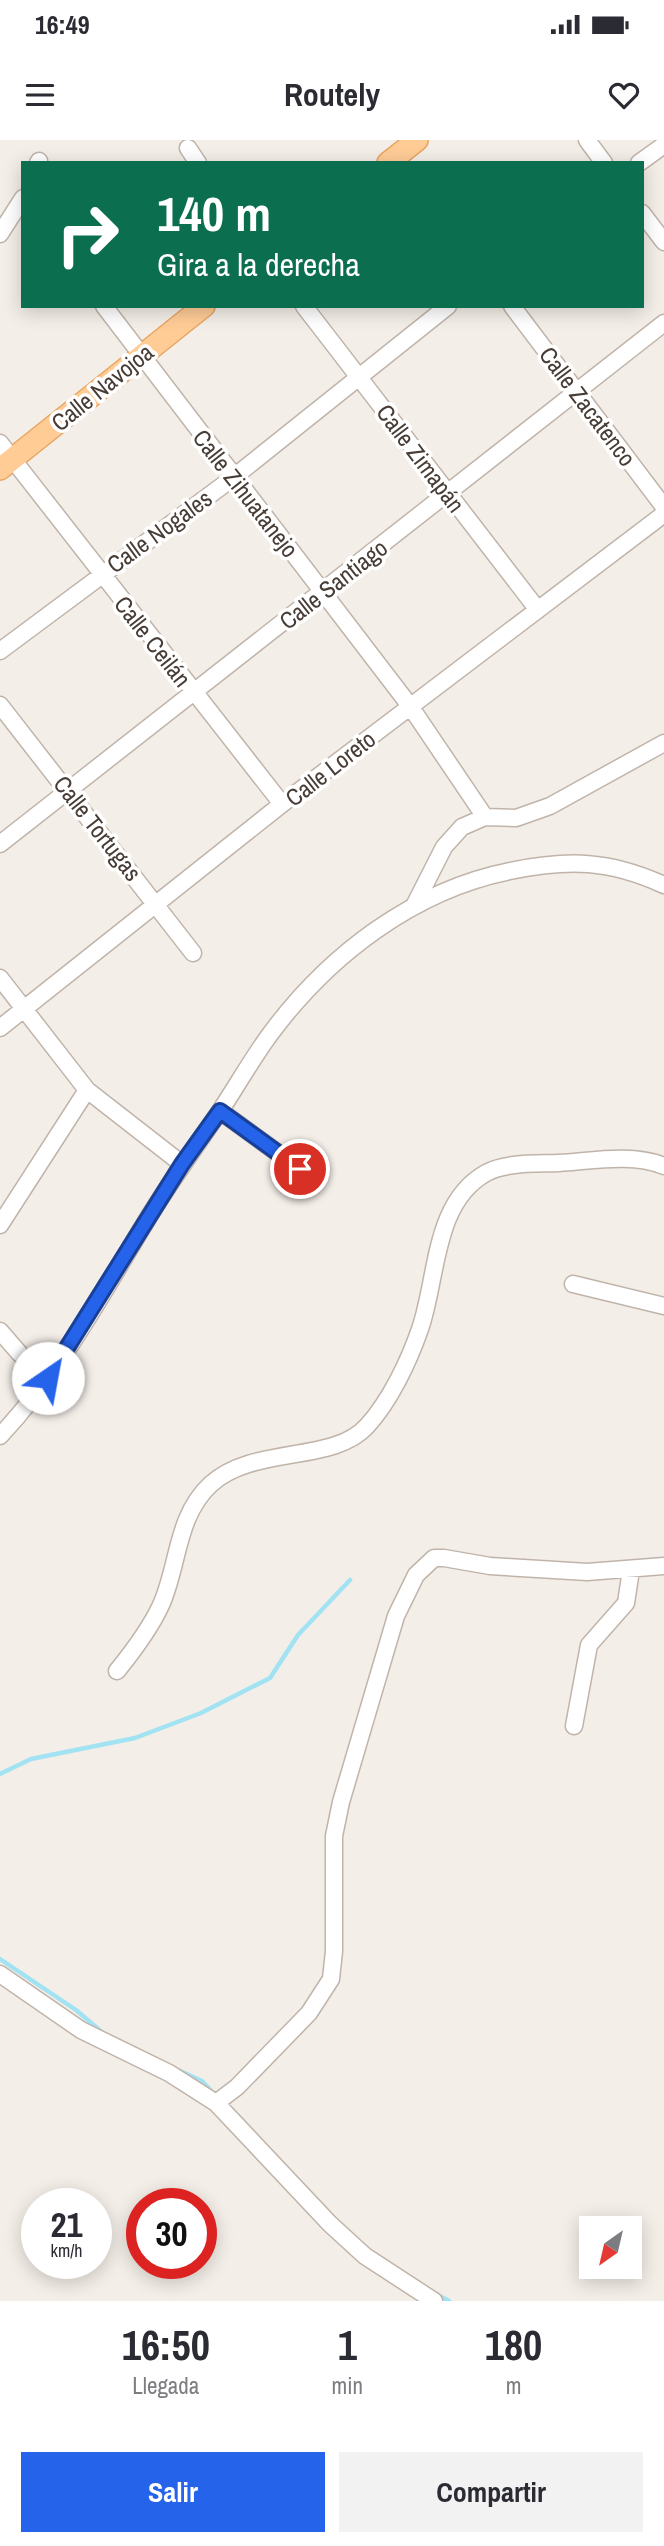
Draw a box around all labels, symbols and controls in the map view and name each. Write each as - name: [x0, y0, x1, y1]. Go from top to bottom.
- text: 16:49: [35, 7, 90, 42]
- text: Routely: [284, 73, 380, 116]
- icon: menu: [21, 76, 59, 114]
- icon: heart: [605, 76, 643, 114]
- text: 140 m: [157, 180, 271, 246]
- icon: right: [42, 189, 133, 280]
- text: Gira a la derecha: [157, 243, 360, 286]
- street label: Calle Navojoa: [44, 336, 160, 438]
- street label: Calle Zacatenco: [532, 340, 644, 472]
- street label: Calle Zimapán: [370, 397, 472, 519]
- street label: Calle Zihuatanejo: [186, 422, 306, 564]
- street label: Calle Nogales: [100, 482, 218, 580]
- street label: Calle Santiago: [272, 532, 394, 636]
- street label: Calle Ceilán: [107, 589, 199, 693]
- street label: Calle Loreto: [278, 723, 382, 813]
- street label: Calle Tortugas: [47, 769, 149, 887]
- pin: [270, 1139, 330, 1199]
- icon: arrive: [281, 1150, 319, 1188]
- position arrow: [11, 1341, 85, 1415]
- speed limit sign: 30: [126, 2188, 217, 2279]
- text: 21: [51, 2201, 82, 2248]
- north arrow: [579, 2216, 642, 2278]
- map controls: [579, 2216, 642, 2279]
- text: km/h: [51, 2238, 83, 2263]
- text: 16:50: [122, 2317, 210, 2373]
- text: 1: [338, 2317, 357, 2373]
- text: 180: [485, 2317, 542, 2373]
- text: Llegada: [132, 2370, 199, 2401]
- text: min: [332, 2370, 363, 2401]
- text: m: [506, 2370, 521, 2401]
- button: Salir: [21, 2452, 325, 2532]
- button: Compartir: [339, 2452, 643, 2532]

